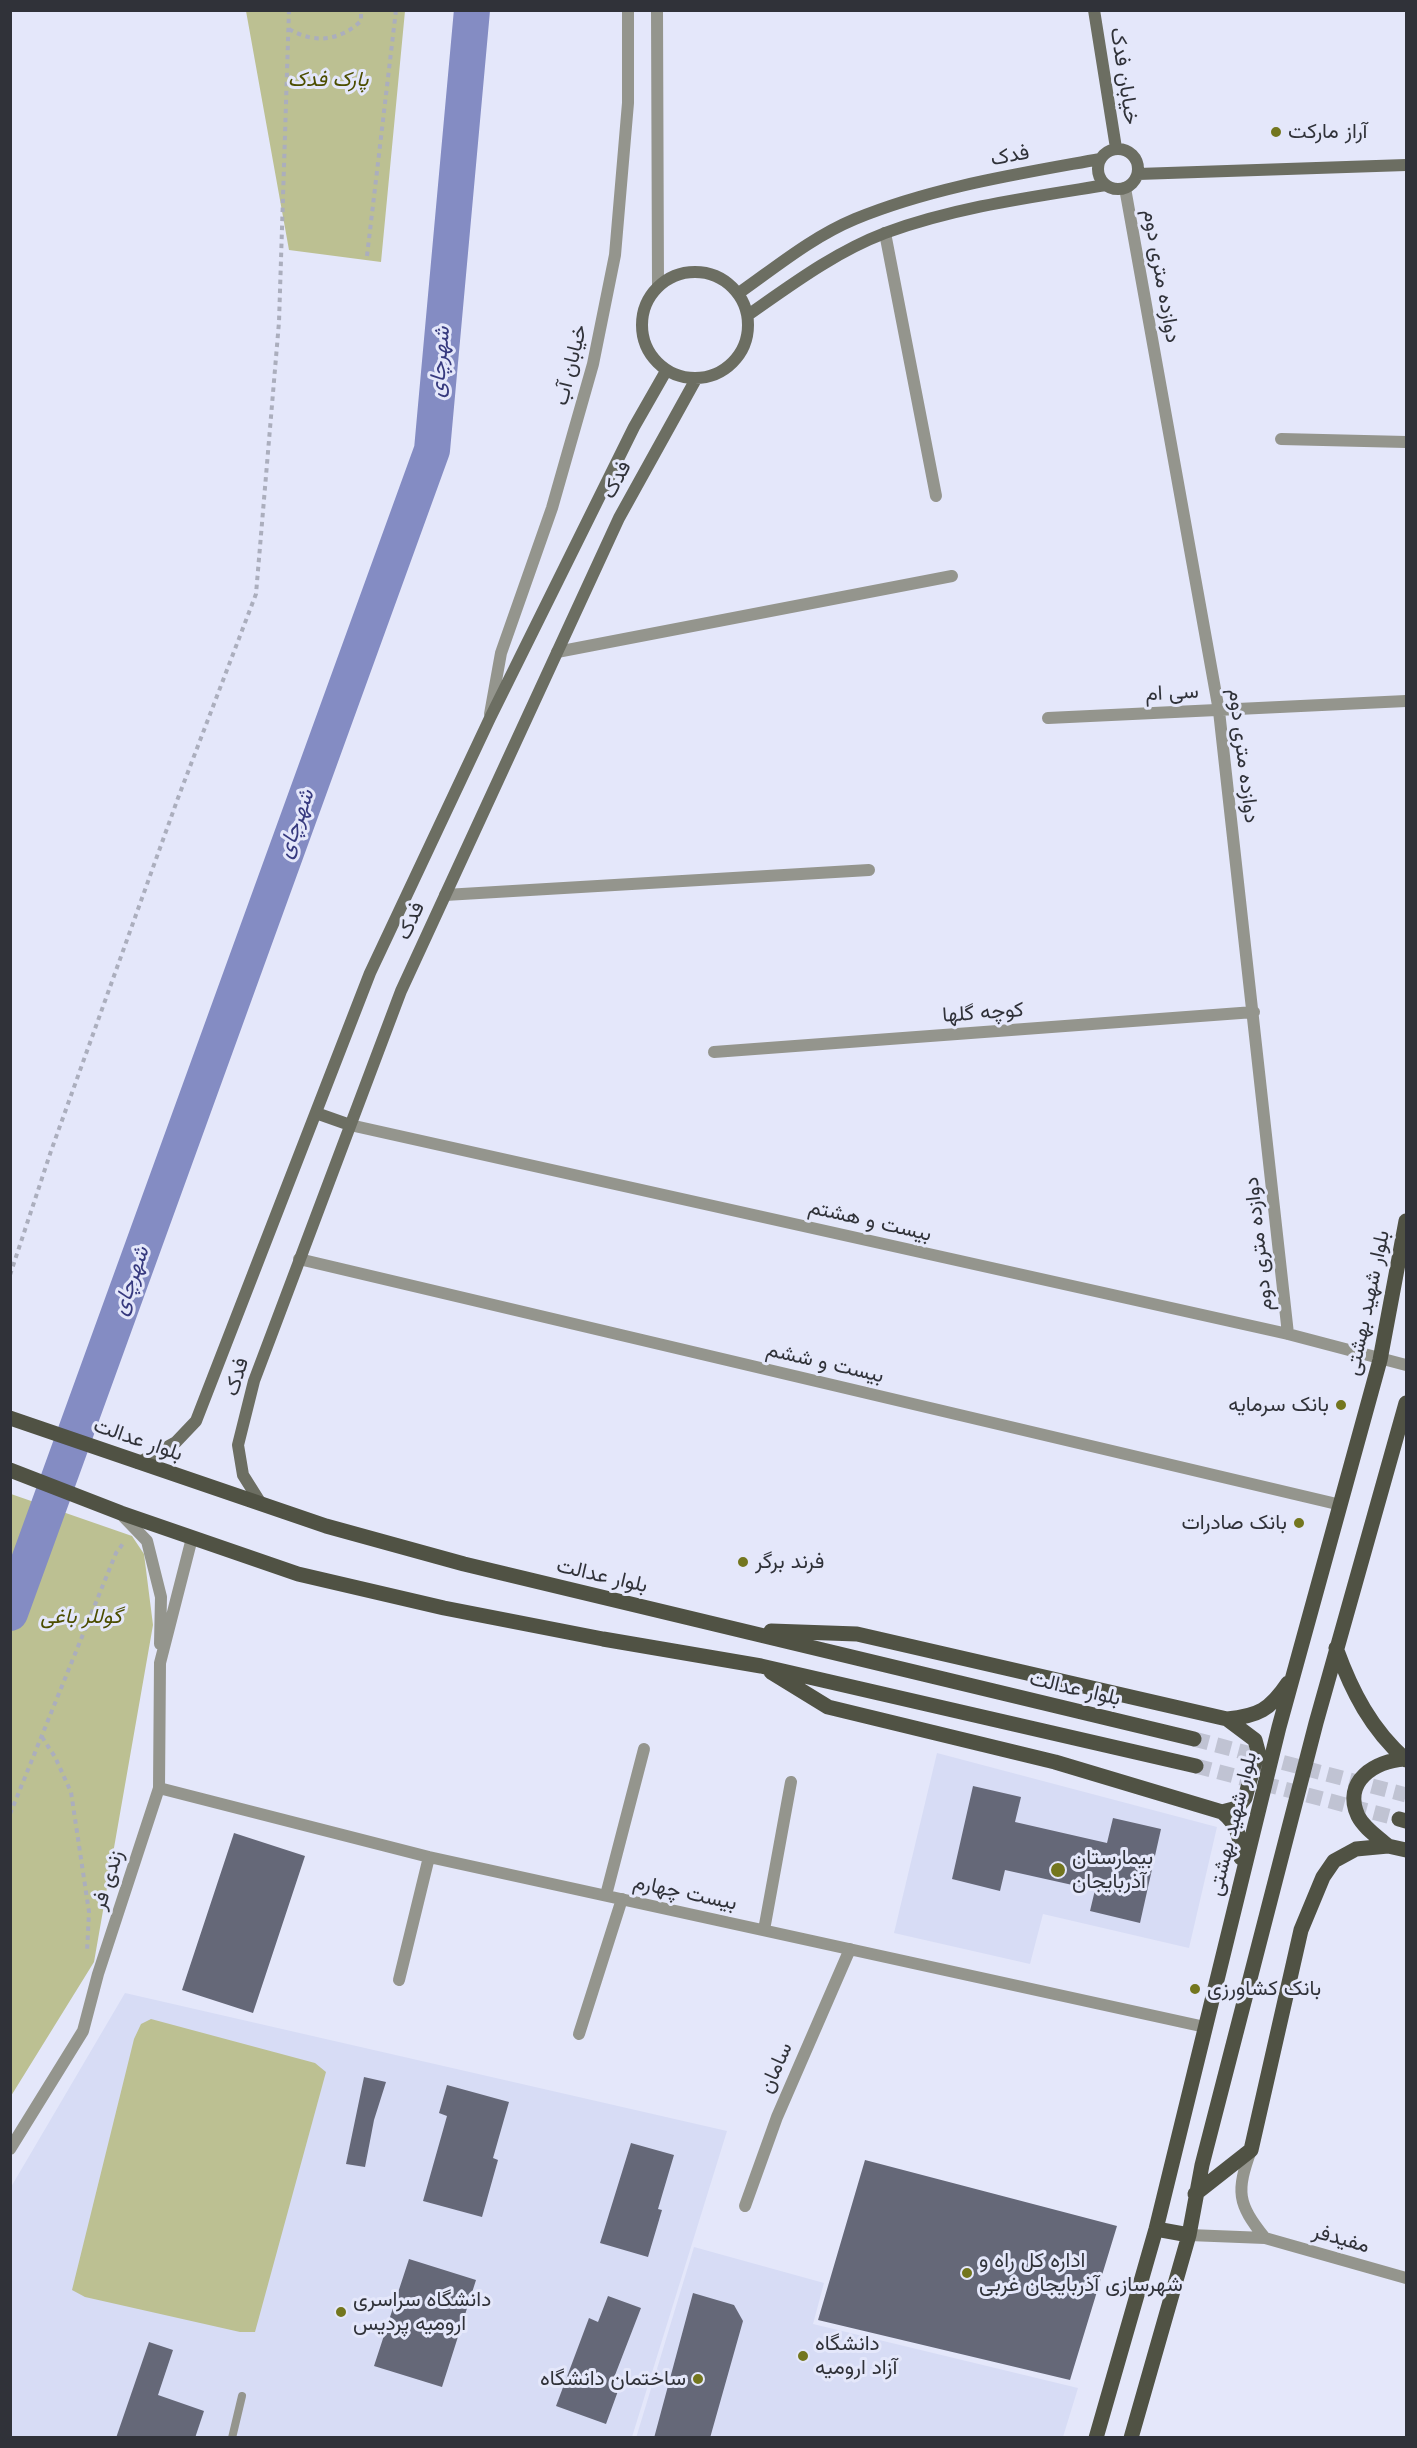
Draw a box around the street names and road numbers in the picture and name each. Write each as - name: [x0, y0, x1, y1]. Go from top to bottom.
- street label: خیابان فدک: [1104, 26, 1144, 126]
- street label: فدک: [988, 140, 1032, 172]
- street label: دوازده متری دوم: [1137, 207, 1185, 345]
- street label: خیابان آب: [549, 322, 593, 408]
- street label: فدک: [597, 457, 637, 503]
- street label: سی ام: [1145, 679, 1199, 707]
- street label: دوازده متری دوم: [1222, 687, 1264, 825]
- street label: فدک: [391, 898, 431, 944]
- street label: کوچه گلها: [941, 998, 1025, 1028]
- street label: دوازده متری دوم: [1239, 1175, 1279, 1313]
- street label: بیست و هشتم: [806, 1195, 934, 1247]
- street label: بلوار شهید بهشتی: [1340, 1228, 1396, 1378]
- street label: بیست و ششم: [764, 1337, 886, 1389]
- street label: فدک: [219, 1355, 255, 1399]
- street label: بلوار عدالت: [90, 1413, 186, 1467]
- street label: بلوار عدالت: [554, 1553, 650, 1599]
- street label: بلوار عدالت: [1027, 1666, 1123, 1712]
- street label: بلوار شهید بهشتی: [1203, 1749, 1263, 1899]
- street label: زندی فر: [87, 1847, 129, 1913]
- street label: بیست چهارم: [631, 1870, 739, 1916]
- street label: سامان: [754, 2039, 798, 2097]
- street label: مفیدفر: [1310, 2219, 1372, 2259]

